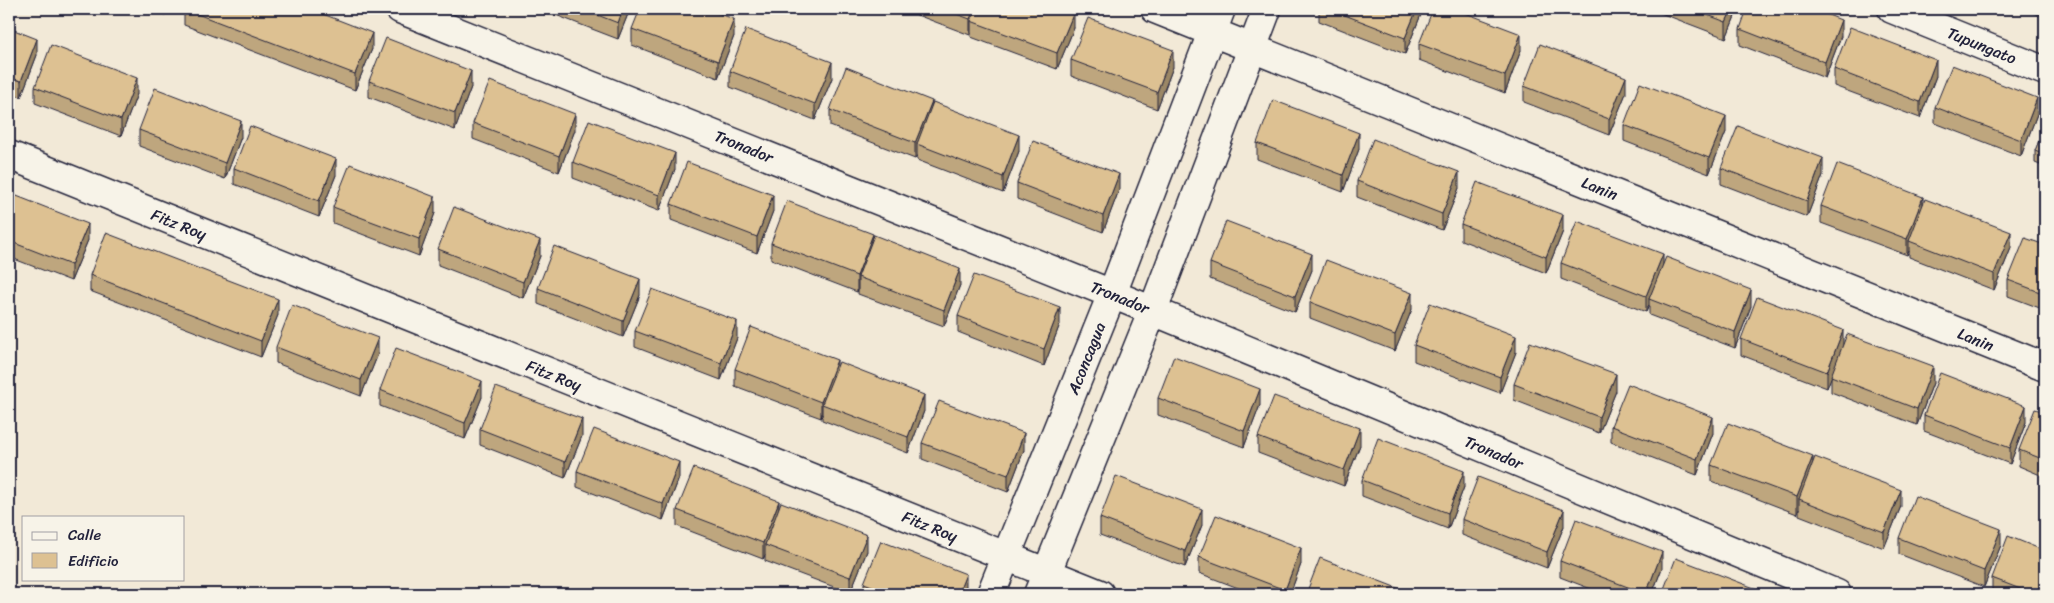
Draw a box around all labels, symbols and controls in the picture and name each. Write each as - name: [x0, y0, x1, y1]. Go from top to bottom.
- street label: Tupungato: [1943, 18, 2021, 73]
- street label: Tronador: [710, 121, 779, 172]
- street label: Lanin: [1577, 168, 1623, 209]
- street label: Fitz Roy: [147, 200, 212, 249]
- street label: Tronador: [1086, 272, 1155, 323]
- street label: Aconcagua: [1058, 318, 1114, 400]
- street label: Lanin: [1953, 319, 1999, 360]
- street label: Fitz Roy: [522, 351, 587, 400]
- street label: Tronador: [1460, 427, 1529, 478]
- street label: Fitz Roy: [898, 502, 963, 551]
- legend: [22, 516, 185, 580]
- text: Calle: [68, 522, 101, 548]
- text: Edificio: [68, 548, 119, 574]

